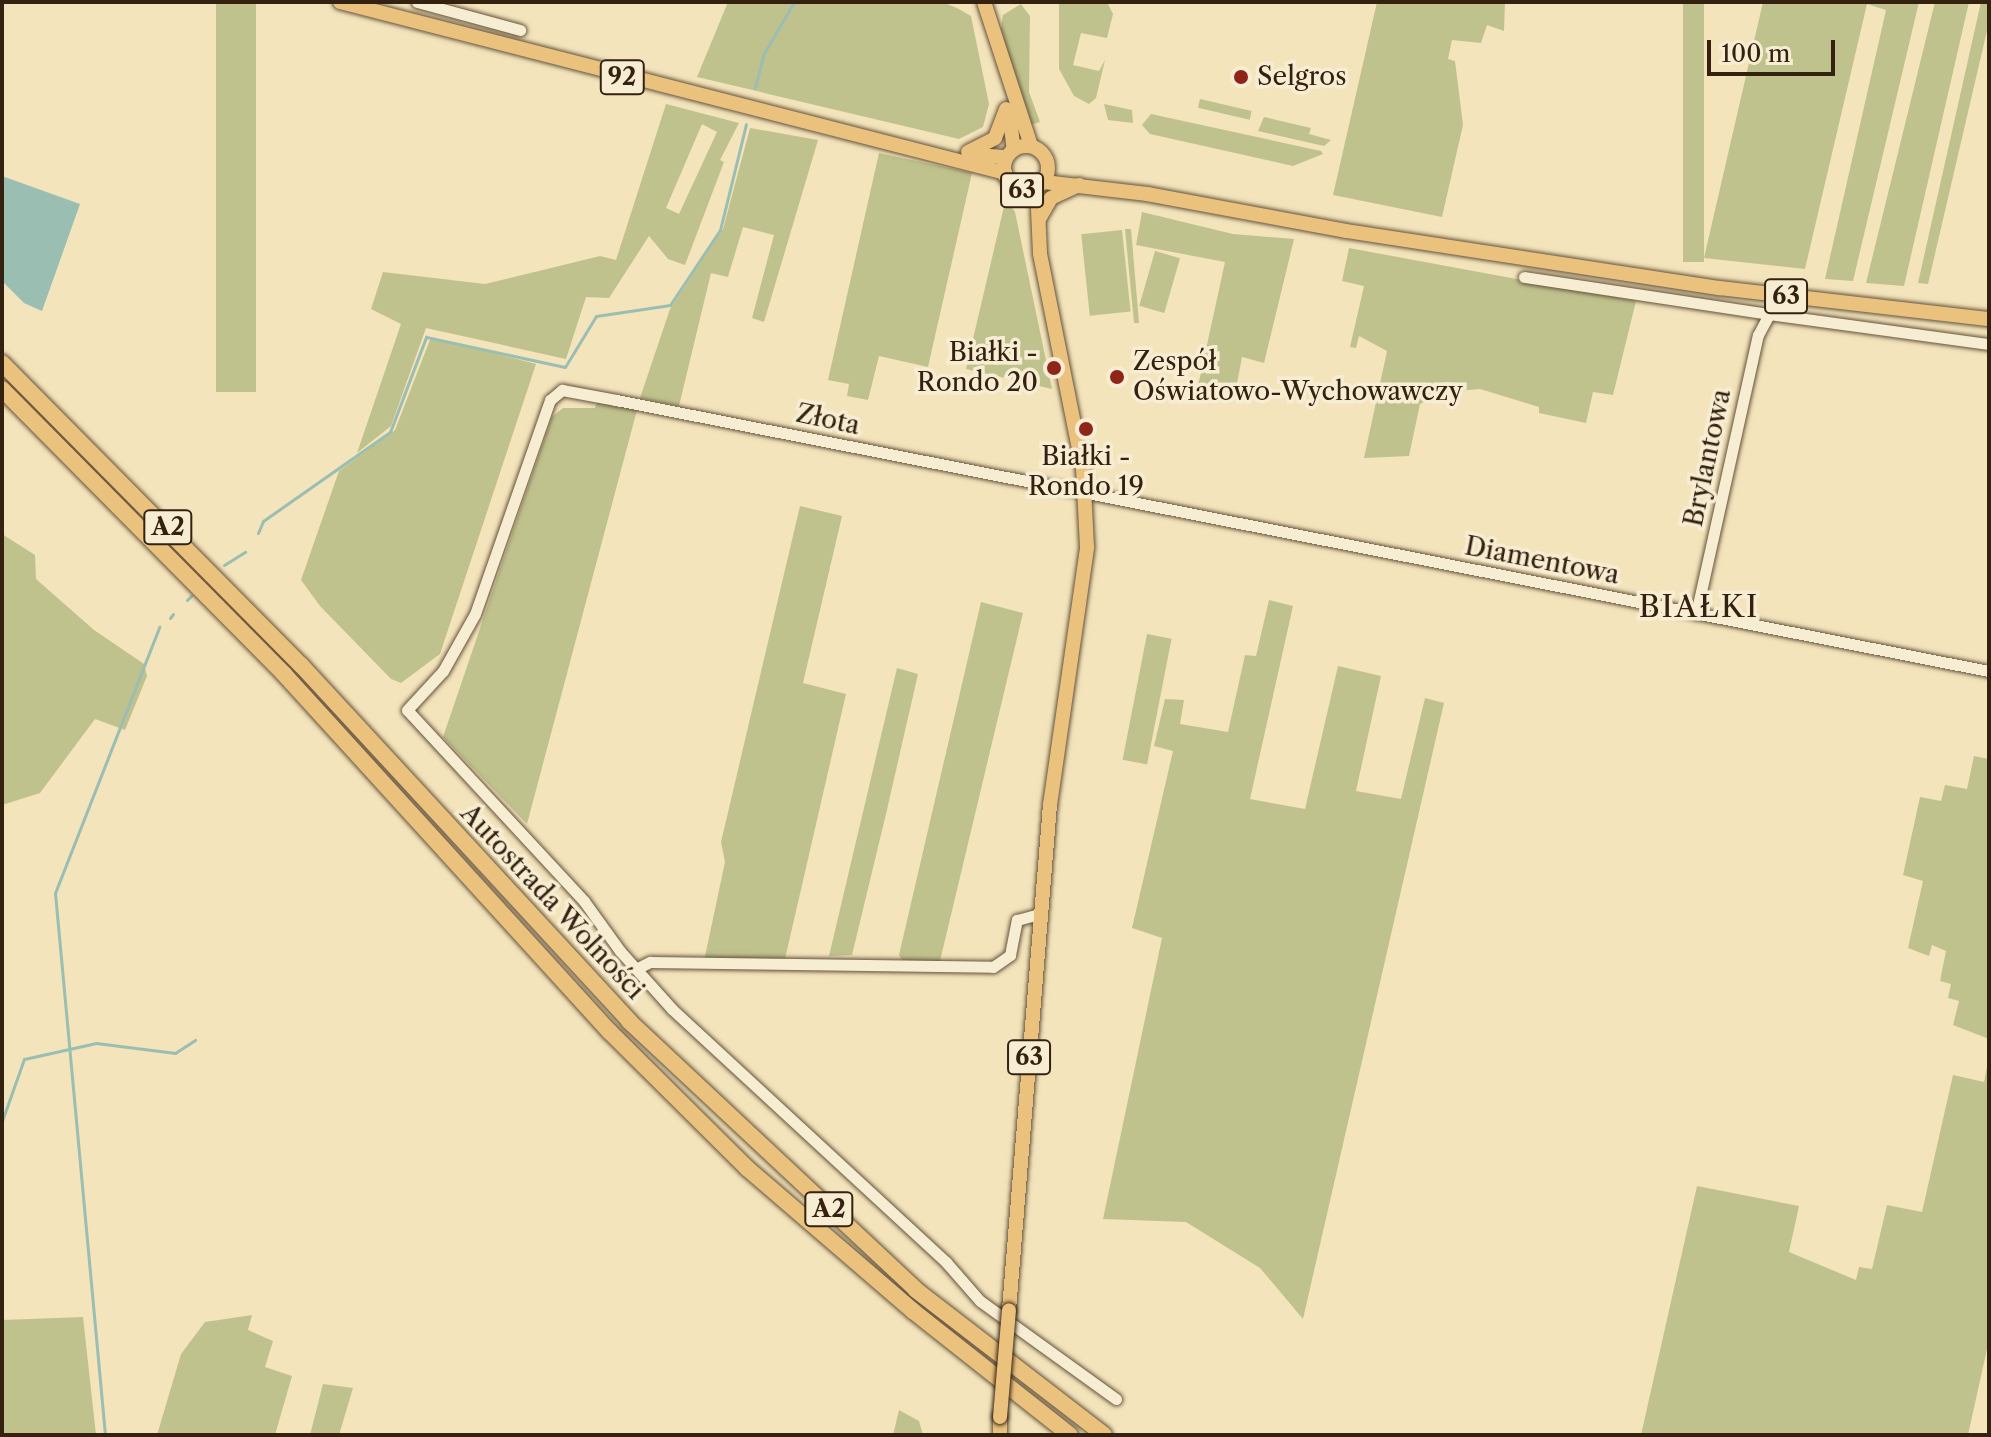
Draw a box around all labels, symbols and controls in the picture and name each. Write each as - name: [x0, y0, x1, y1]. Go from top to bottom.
- scale bar: [1711, 24, 1839, 74]
- text: 100 m: [1721, 39, 1790, 68]
- road number: 92: [598, 57, 646, 97]
- place label: Selgros: [1257, 61, 1346, 93]
- marker: Selgros: [1232, 68, 1250, 86]
- road number: 63: [1000, 170, 1044, 210]
- road number: 63: [1764, 276, 1808, 316]
- place label: Białki - Rondo 20: [917, 337, 1038, 398]
- place label: Zespół Oświatowo-Wychowawczy: [1133, 346, 1463, 408]
- marker: Białki - Rondo 20: [1045, 359, 1063, 377]
- marker: Zespół Oświatowo-Wychowawczy: [1108, 368, 1126, 386]
- street label: Brylantowa: [1678, 386, 1738, 530]
- street label: Złota: [793, 398, 863, 442]
- marker: Białki - Rondo 19: [1077, 420, 1095, 438]
- place label: Białki - Rondo 19: [1028, 441, 1144, 502]
- road number: A2: [142, 507, 194, 547]
- street label: Diamentowa: [1462, 531, 1622, 591]
- district label: BIAŁKI: [1639, 589, 1759, 625]
- street label: Autostrada Wolności: [453, 798, 651, 1006]
- road number: 63: [1007, 1037, 1051, 1077]
- road number: A2: [803, 1189, 855, 1229]

